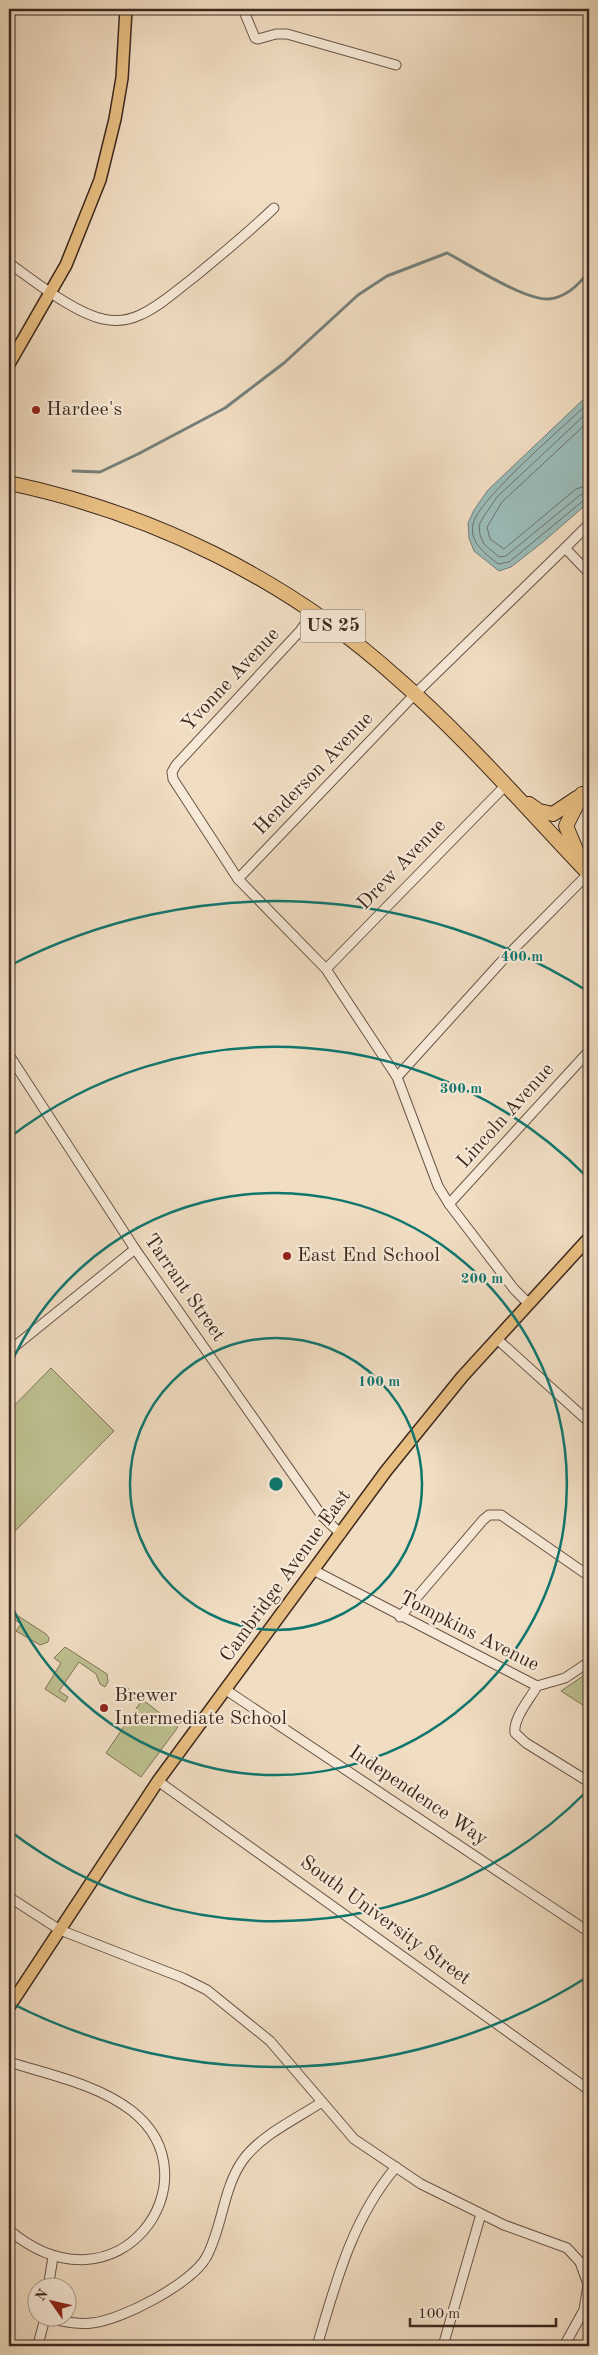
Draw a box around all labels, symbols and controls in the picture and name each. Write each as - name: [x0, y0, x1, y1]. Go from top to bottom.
- place label: Hardee's: [46, 400, 122, 420]
- marker: Hardee's: [30, 404, 42, 416]
- road number: US 25: [300, 610, 366, 642]
- street label: Yvonne Avenue: [178, 624, 284, 736]
- street label: Henderson Avenue: [250, 709, 378, 839]
- street label: Drew Avenue: [354, 816, 450, 914]
- text: 400 m: [501, 950, 543, 965]
- street label: Lincoln Avenue: [454, 1060, 558, 1172]
- text: 300 m: [440, 1082, 482, 1097]
- street label: Tarrant Street: [140, 1231, 228, 1345]
- place label: East End School: [297, 1246, 440, 1266]
- marker: East End School: [281, 1250, 293, 1262]
- text: 200 m: [461, 1272, 503, 1287]
- text: 100 m: [358, 1375, 400, 1390]
- centre of rings: [267, 1475, 285, 1493]
- street label: Cambridge Avenue East: [217, 1486, 355, 1666]
- street label: Tompkins Avenue: [396, 1588, 542, 1676]
- place label: Brewer Intermediate School: [114, 1686, 287, 1729]
- marker: Brewer Intermediate School: [98, 1702, 110, 1714]
- street label: Independence Way: [345, 1742, 491, 1850]
- street label: South University Street: [296, 1852, 474, 1990]
- north arrow: [28, 2278, 78, 2328]
- text: N: [33, 2287, 51, 2304]
- scale bar: [410, 2295, 557, 2327]
- text: 100 m: [418, 2307, 460, 2322]

